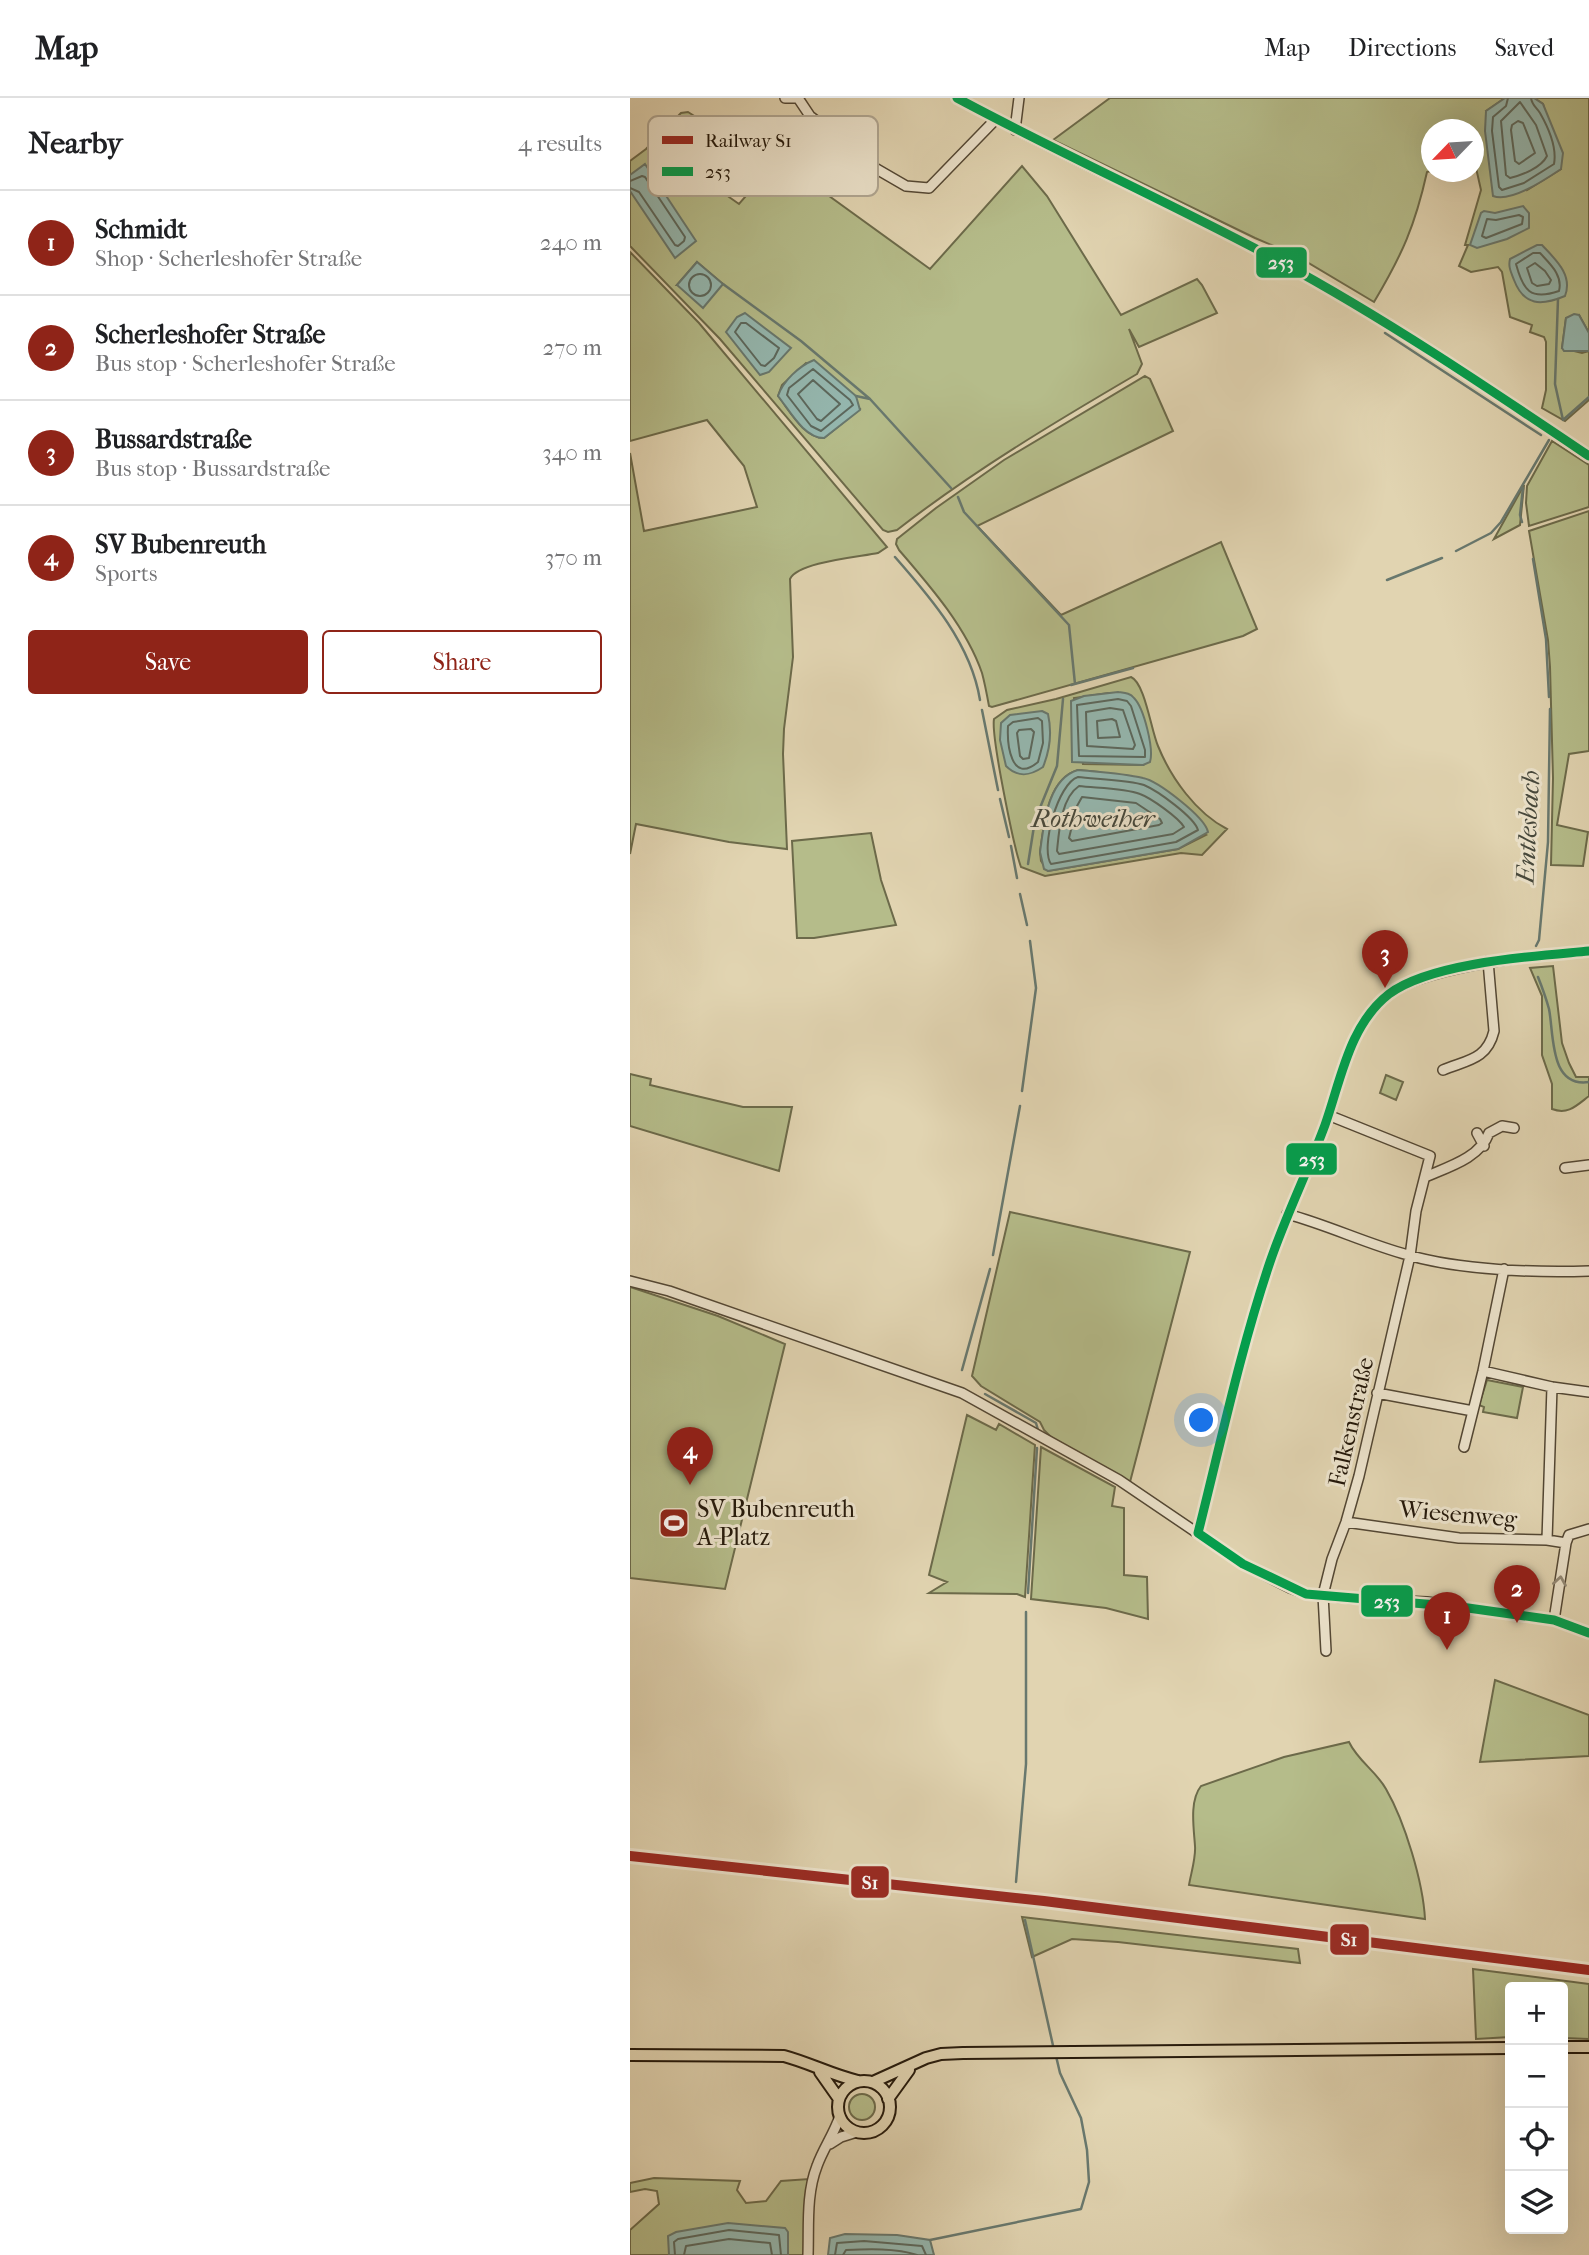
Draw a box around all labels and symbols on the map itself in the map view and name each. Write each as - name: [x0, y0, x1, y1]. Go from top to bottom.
- legend: [648, 116, 878, 196]
- north arrow: [1421, 119, 1484, 182]
- text: Railway S1: [705, 130, 792, 152]
- text: 253: [705, 161, 731, 183]
- line badge: 253: [1255, 246, 1308, 279]
- text: 253: [1268, 252, 1294, 274]
- water label: Entlesbach: [1509, 770, 1546, 886]
- water label: Rothweiher: [1030, 803, 1157, 834]
- pin: 3: [1362, 930, 1408, 988]
- line badge: 253: [1285, 1142, 1338, 1176]
- text: 253: [1299, 1149, 1325, 1171]
- street label: Falkenstraße: [1323, 1354, 1380, 1489]
- your location: [1184, 1403, 1218, 1437]
- pin: 4: [667, 1427, 713, 1485]
- place label: SV Bubenreuth A-Platz: [696, 1495, 856, 1551]
- street label: Wiesenweg: [1397, 1495, 1519, 1533]
- sports icon: SV Bubenreuth A-Platz: [657, 1506, 691, 1540]
- pin: 2: [1494, 1565, 1540, 1623]
- one-way arrow: [1552, 1575, 1567, 1587]
- line badge: 253: [1360, 1584, 1414, 1618]
- text: 253: [1374, 1591, 1400, 1613]
- pin: 1: [1424, 1592, 1470, 1650]
- line badge: S1: [850, 1865, 890, 1899]
- text: S1: [862, 1872, 878, 1894]
- line badge: S1: [1329, 1923, 1370, 1956]
- text: S1: [1341, 1929, 1357, 1951]

